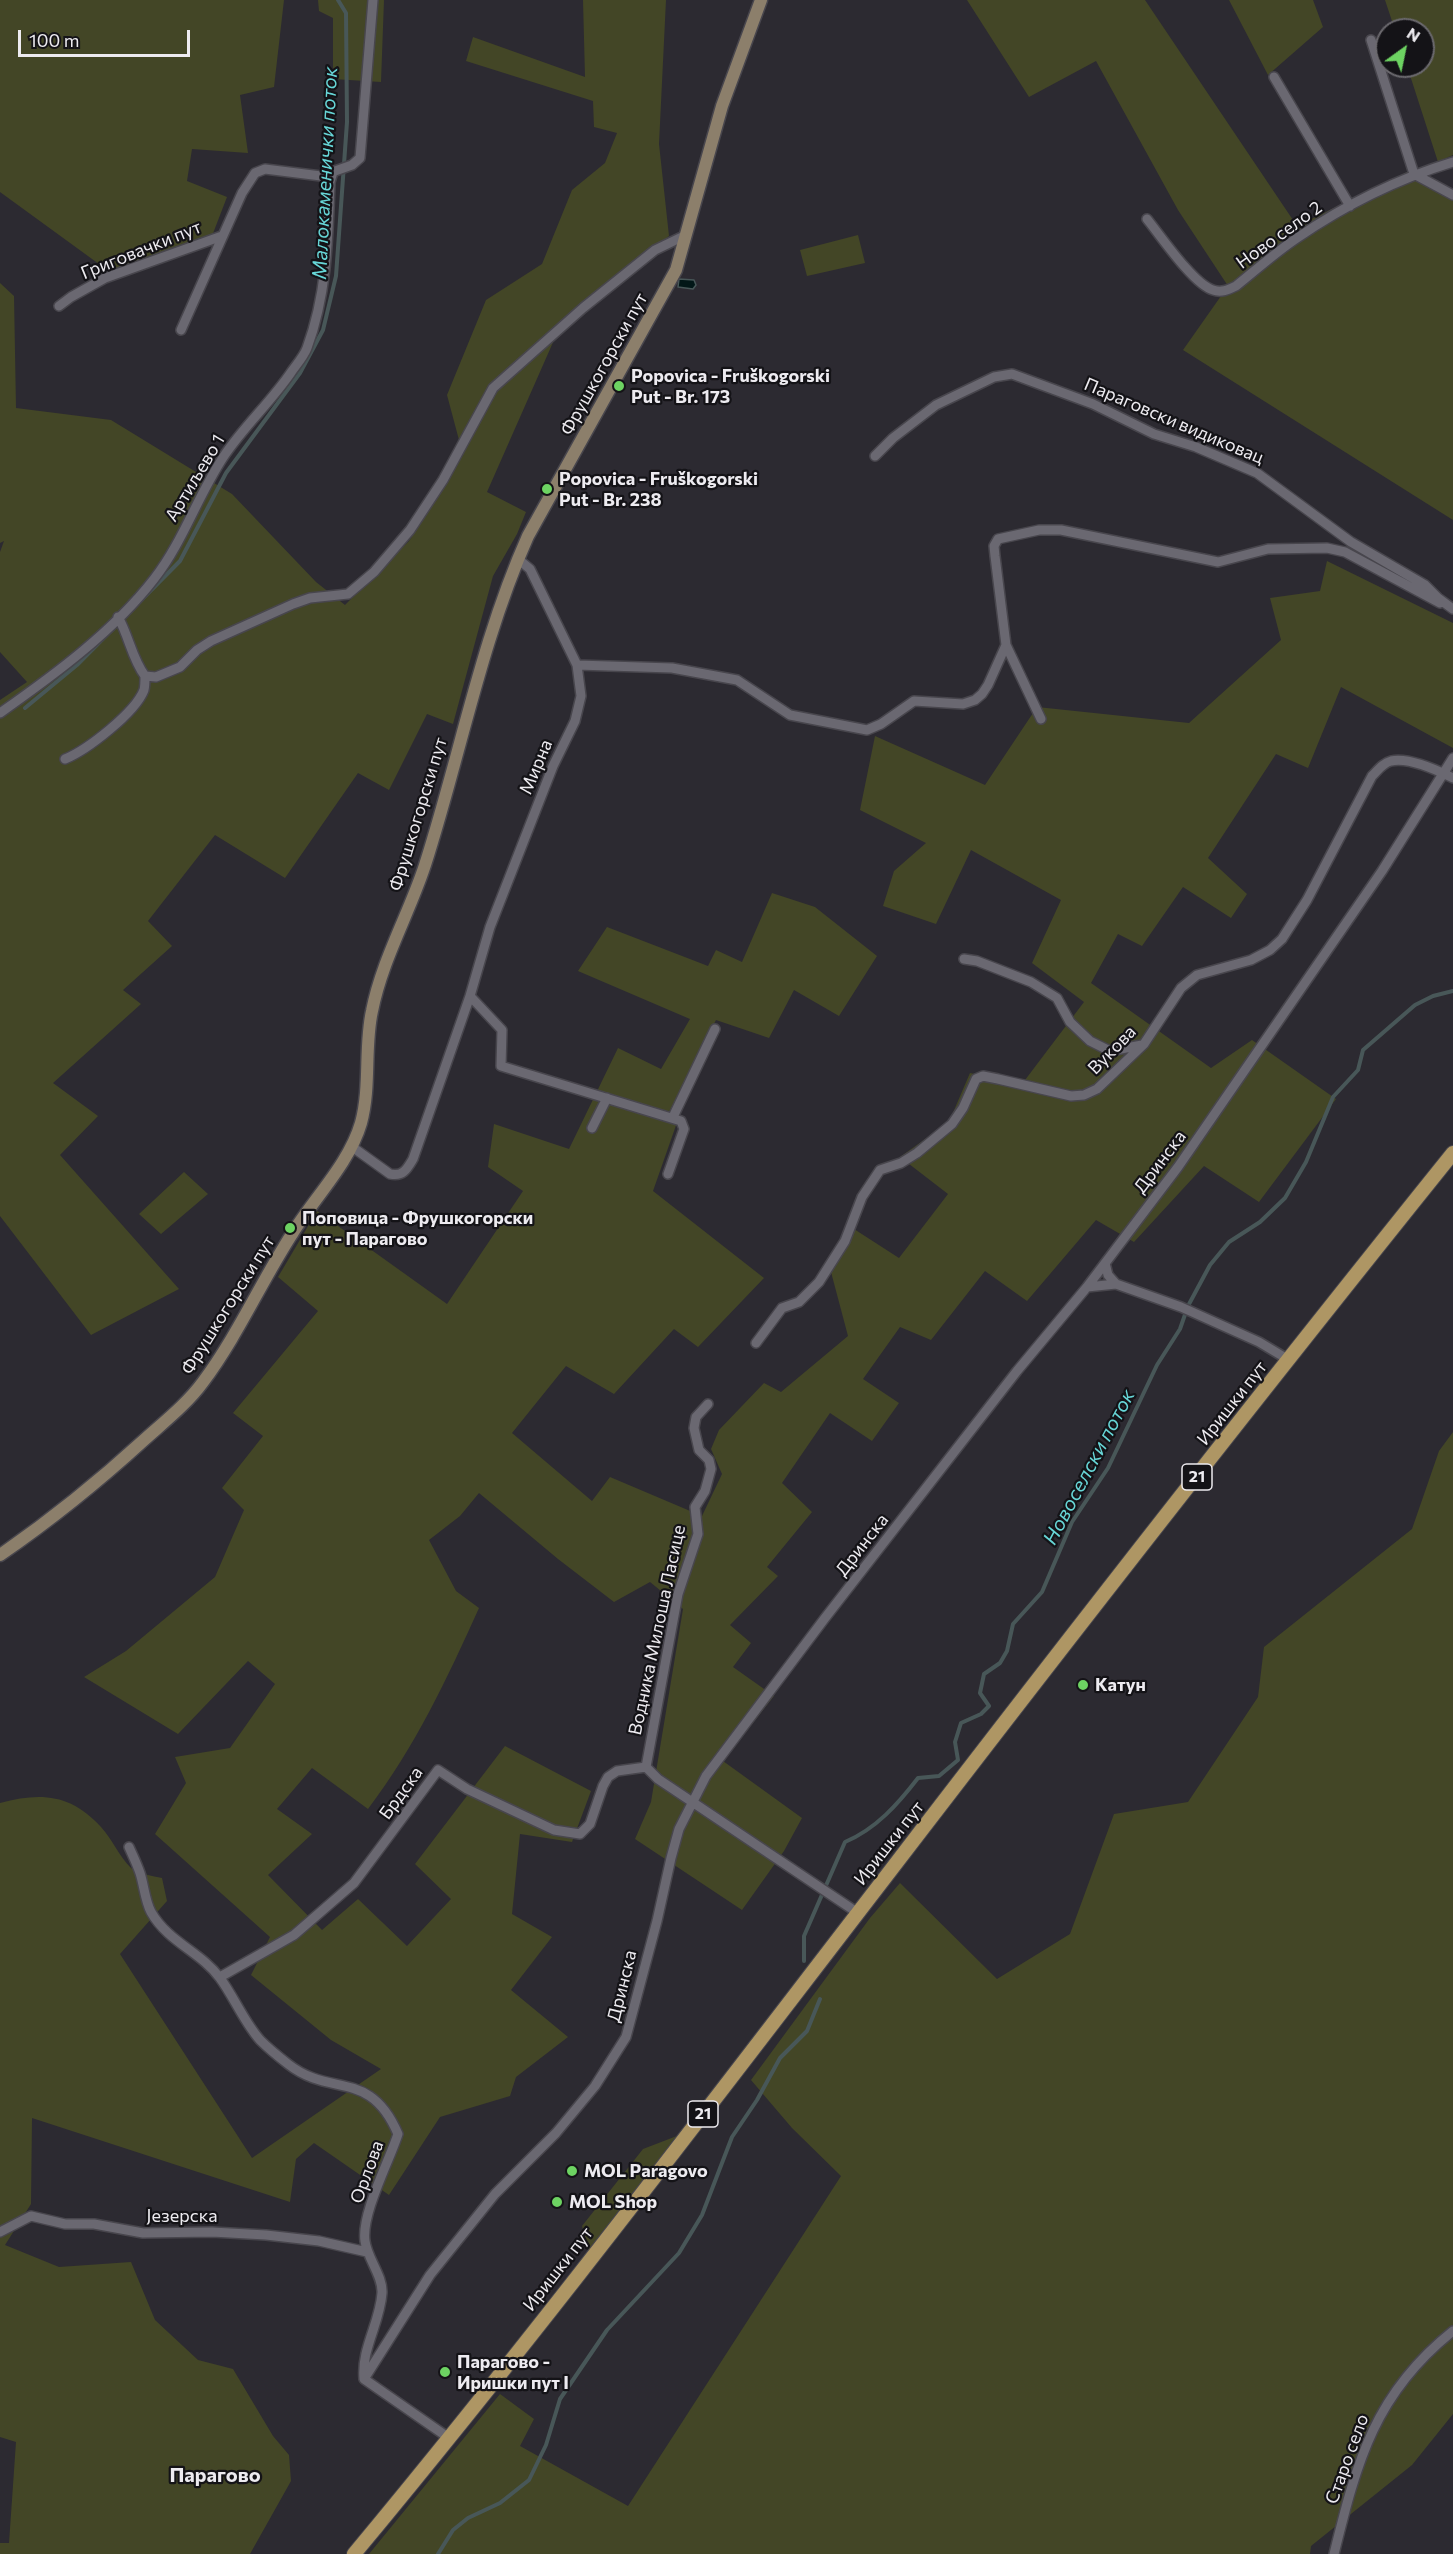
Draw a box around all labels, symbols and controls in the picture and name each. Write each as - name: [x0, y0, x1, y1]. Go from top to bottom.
- scale bar: [21, 18, 194, 56]
- north arrow: [1375, 18, 1435, 78]
- text: N: [1404, 23, 1424, 45]
- text: 100 m: [29, 29, 79, 51]
- water label: Малокаменички поток: [307, 66, 343, 280]
- street label: Ново село 2: [1232, 197, 1326, 273]
- street label: Григовачки пут: [78, 216, 204, 284]
- street label: Фрушкогорски пут: [556, 289, 652, 439]
- place label: Popovica - Fruškogorski Put - Br. 173: [631, 365, 830, 407]
- street label: Параговски видиковац: [1081, 373, 1267, 469]
- marker: Popovica - Fruškogorski Put - Br. 173: [612, 379, 626, 393]
- street label: Артиљево 1: [161, 431, 229, 525]
- place label: Popovica - Fruškogorski Put - Br. 238: [559, 468, 758, 510]
- marker: Popovica - Fruškogorski Put - Br. 238: [540, 482, 554, 496]
- street label: Фрушкогорски пут: [384, 735, 452, 893]
- street label: Мирна: [515, 736, 557, 798]
- street label: Вукова: [1083, 1021, 1141, 1079]
- street label: Дринска: [1129, 1126, 1191, 1198]
- place label: Поповица - Фрушкогорски пут - Парагово: [302, 1207, 533, 1250]
- marker: Поповица - Фрушкогорски пут - Парагово: [283, 1221, 297, 1235]
- street label: Фрушкогорски пут: [177, 1232, 279, 1378]
- street label: Иришки пут: [1192, 1357, 1272, 1449]
- water label: Новоселски поток: [1038, 1385, 1140, 1549]
- road number: 21: [1182, 1464, 1212, 1490]
- street label: Дринска: [831, 1510, 893, 1580]
- street label: Водника Милоша Ласице: [624, 1523, 690, 1737]
- place label: Катун: [1095, 1674, 1146, 1696]
- marker: Катун: [1076, 1678, 1090, 1692]
- street label: Брдска: [375, 1762, 427, 1824]
- street label: Иришки пут: [849, 1797, 929, 1889]
- street label: Дринска: [603, 1948, 641, 2024]
- road number: 21: [688, 2101, 718, 2127]
- street label: Орлова: [346, 2138, 388, 2206]
- place label: MOL Paragovo: [584, 2160, 708, 2182]
- marker: MOL Paragovo: [565, 2164, 579, 2178]
- place label: MOL Shop: [569, 2191, 657, 2213]
- marker: MOL Shop: [550, 2195, 564, 2209]
- street label: Језерска: [146, 2205, 218, 2227]
- street label: Иришки пут: [518, 2223, 598, 2315]
- place label: Парагово - Иришки пут I: [457, 2351, 569, 2394]
- marker: Парагово - Иришки пут I: [438, 2365, 452, 2379]
- street label: Старо село: [1321, 2411, 1373, 2507]
- district label: Парагово: [169, 2463, 261, 2487]

